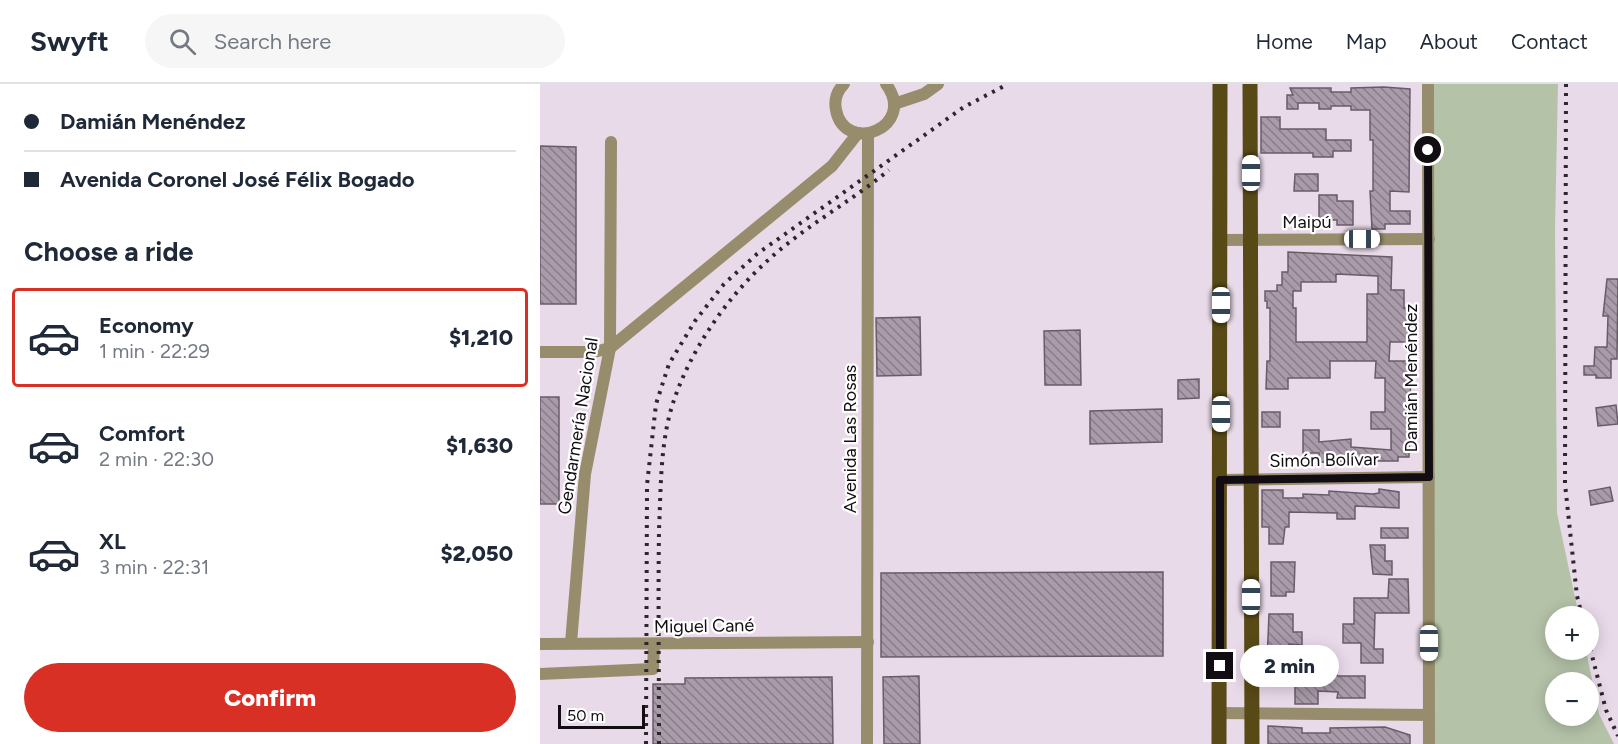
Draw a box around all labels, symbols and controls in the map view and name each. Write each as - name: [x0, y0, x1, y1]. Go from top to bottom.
- search box: [145, 14, 565, 68]
- text: Swyft: [30, 24, 109, 58]
- icon: search: [166, 25, 199, 58]
- text: Search here: [214, 28, 331, 55]
- text: Home: [1256, 29, 1313, 54]
- text: Map: [1346, 29, 1387, 54]
- text: About: [1420, 29, 1478, 54]
- text: Contact: [1511, 29, 1588, 54]
- text: Damián Menéndez: [60, 108, 245, 135]
- route start: [1414, 136, 1441, 163]
- car: [1242, 155, 1260, 191]
- text: Avenida Coronel José Félix Bogado: [60, 166, 415, 193]
- street label: Maipú: [1282, 211, 1332, 233]
- car: [1344, 230, 1380, 248]
- text: Choose a ride: [24, 235, 193, 268]
- car: [1212, 287, 1230, 323]
- street label: Damián Menéndez: [1400, 303, 1422, 452]
- icon: car: [27, 311, 81, 365]
- text: Economy: [99, 312, 194, 339]
- text: $1,210: [449, 324, 513, 351]
- street label: Gendarmería Nacional: [553, 336, 603, 516]
- text: 1 min · 22:29: [99, 339, 210, 363]
- street label: Avenida Las Rosas: [839, 365, 861, 513]
- car: [1212, 396, 1230, 432]
- icon: car: [27, 419, 81, 473]
- text: Comfort: [99, 420, 185, 447]
- text: $1,630: [446, 432, 513, 459]
- text: 2 min · 22:30: [99, 447, 214, 471]
- street label: Simón Bolívar: [1269, 448, 1379, 472]
- icon: car: [27, 527, 81, 581]
- text: XL: [99, 528, 126, 555]
- text: $2,050: [440, 540, 513, 567]
- text: 3 min · 22:31: [99, 555, 209, 579]
- car: [1242, 579, 1260, 615]
- map controls: [1545, 606, 1599, 726]
- button: +: [1545, 606, 1599, 660]
- street label: Miguel Cané: [654, 614, 754, 638]
- car: [1420, 625, 1438, 661]
- callout: 2 min: [1241, 645, 1340, 687]
- route end: [1206, 652, 1233, 679]
- text: 2 min: [1264, 654, 1315, 678]
- button: Confirm: [24, 663, 516, 732]
- button: −: [1545, 672, 1599, 726]
- scale bar: [558, 702, 645, 730]
- text: 50 m: [567, 706, 604, 725]

